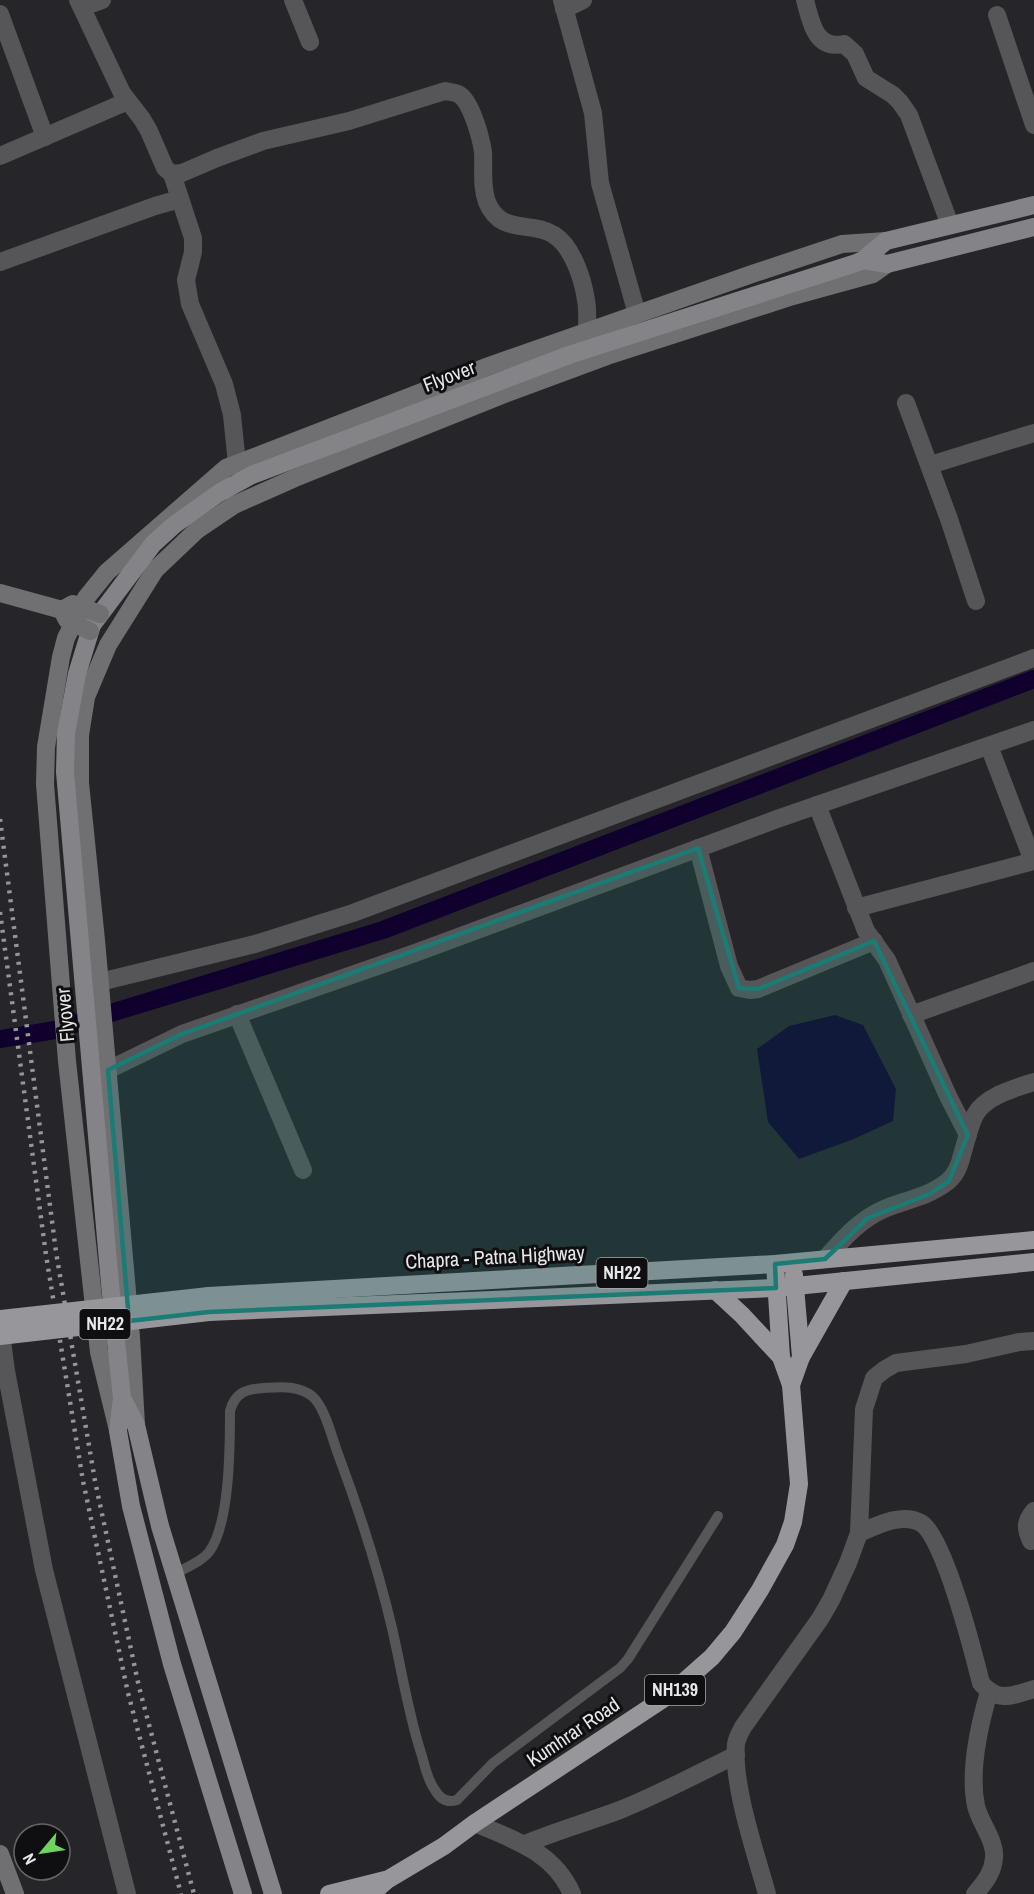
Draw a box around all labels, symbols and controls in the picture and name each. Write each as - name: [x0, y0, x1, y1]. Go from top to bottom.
- street label: Flyover: [419, 353, 479, 398]
- street label: Flyover: [49, 987, 80, 1043]
- street label: Chapra - Patna Highway: [405, 1238, 586, 1275]
- road number: NH22: [596, 1258, 648, 1288]
- road number: NH22: [80, 1309, 130, 1339]
- road number: NH139: [645, 1675, 705, 1705]
- street label: Kumhrar Road: [521, 1691, 624, 1773]
- north arrow: [12, 1822, 72, 1882]
- text: N: [17, 1850, 41, 1869]

